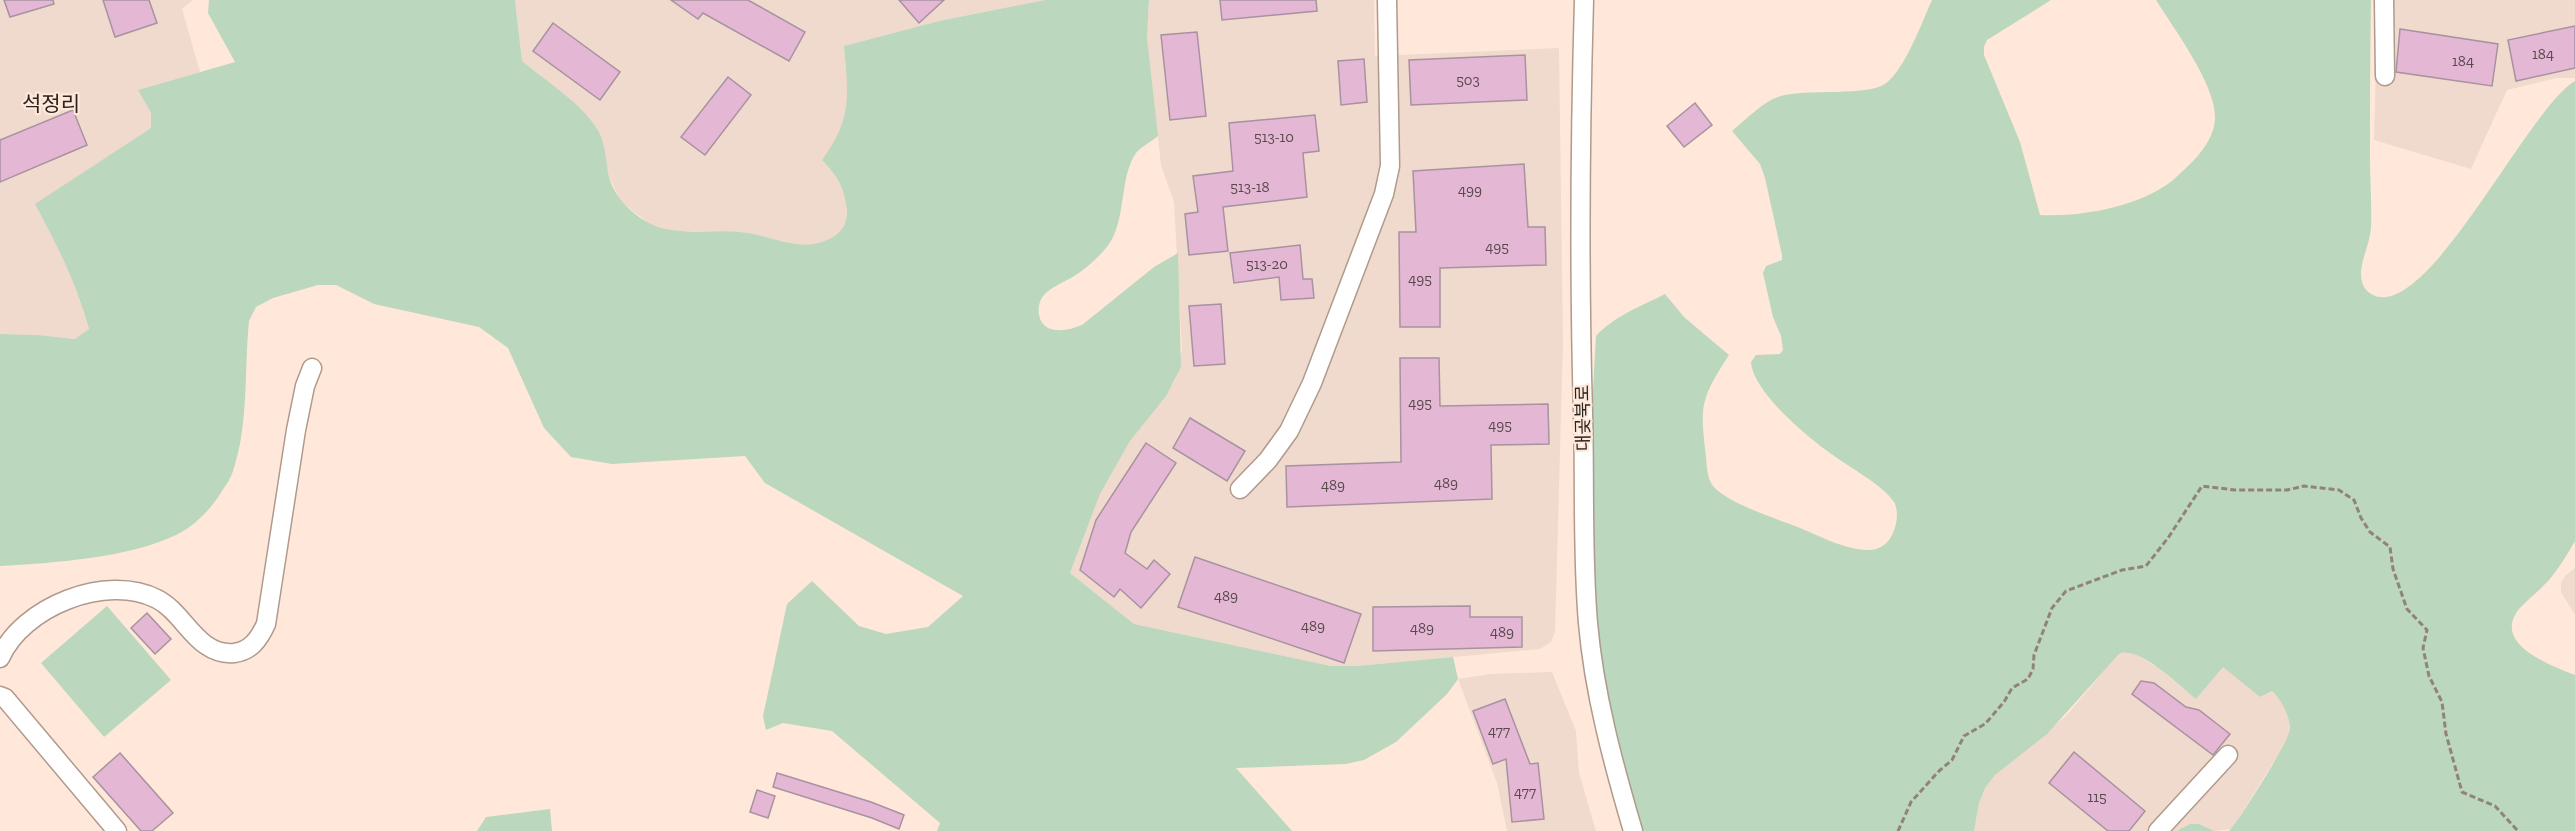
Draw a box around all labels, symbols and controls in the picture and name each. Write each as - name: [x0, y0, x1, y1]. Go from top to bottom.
- house number: 184: [2532, 45, 2554, 63]
- house number: 184: [2452, 52, 2474, 70]
- house number: 503: [1456, 71, 1480, 89]
- district label: 석정리: [22, 91, 80, 116]
- house number: 513-10: [1254, 128, 1294, 146]
- house number: 513-18: [1230, 178, 1270, 196]
- house number: 499: [1458, 181, 1482, 199]
- house number: 495: [1485, 238, 1509, 256]
- house number: 513-20: [1246, 255, 1288, 273]
- house number: 495: [1408, 270, 1432, 288]
- street label: 대곶북로: [1571, 385, 1595, 451]
- house number: 495: [1408, 394, 1432, 412]
- house number: 495: [1488, 416, 1512, 434]
- house number: 489: [1434, 474, 1458, 492]
- house number: 489: [1321, 476, 1345, 494]
- house number: 489: [1214, 587, 1238, 605]
- house number: 489: [1301, 617, 1325, 635]
- house number: 489: [1410, 619, 1434, 637]
- house number: 489: [1490, 623, 1514, 641]
- house number: 477: [1488, 722, 1510, 740]
- house number: 477: [1514, 783, 1536, 801]
- house number: 115: [2087, 788, 2107, 806]

